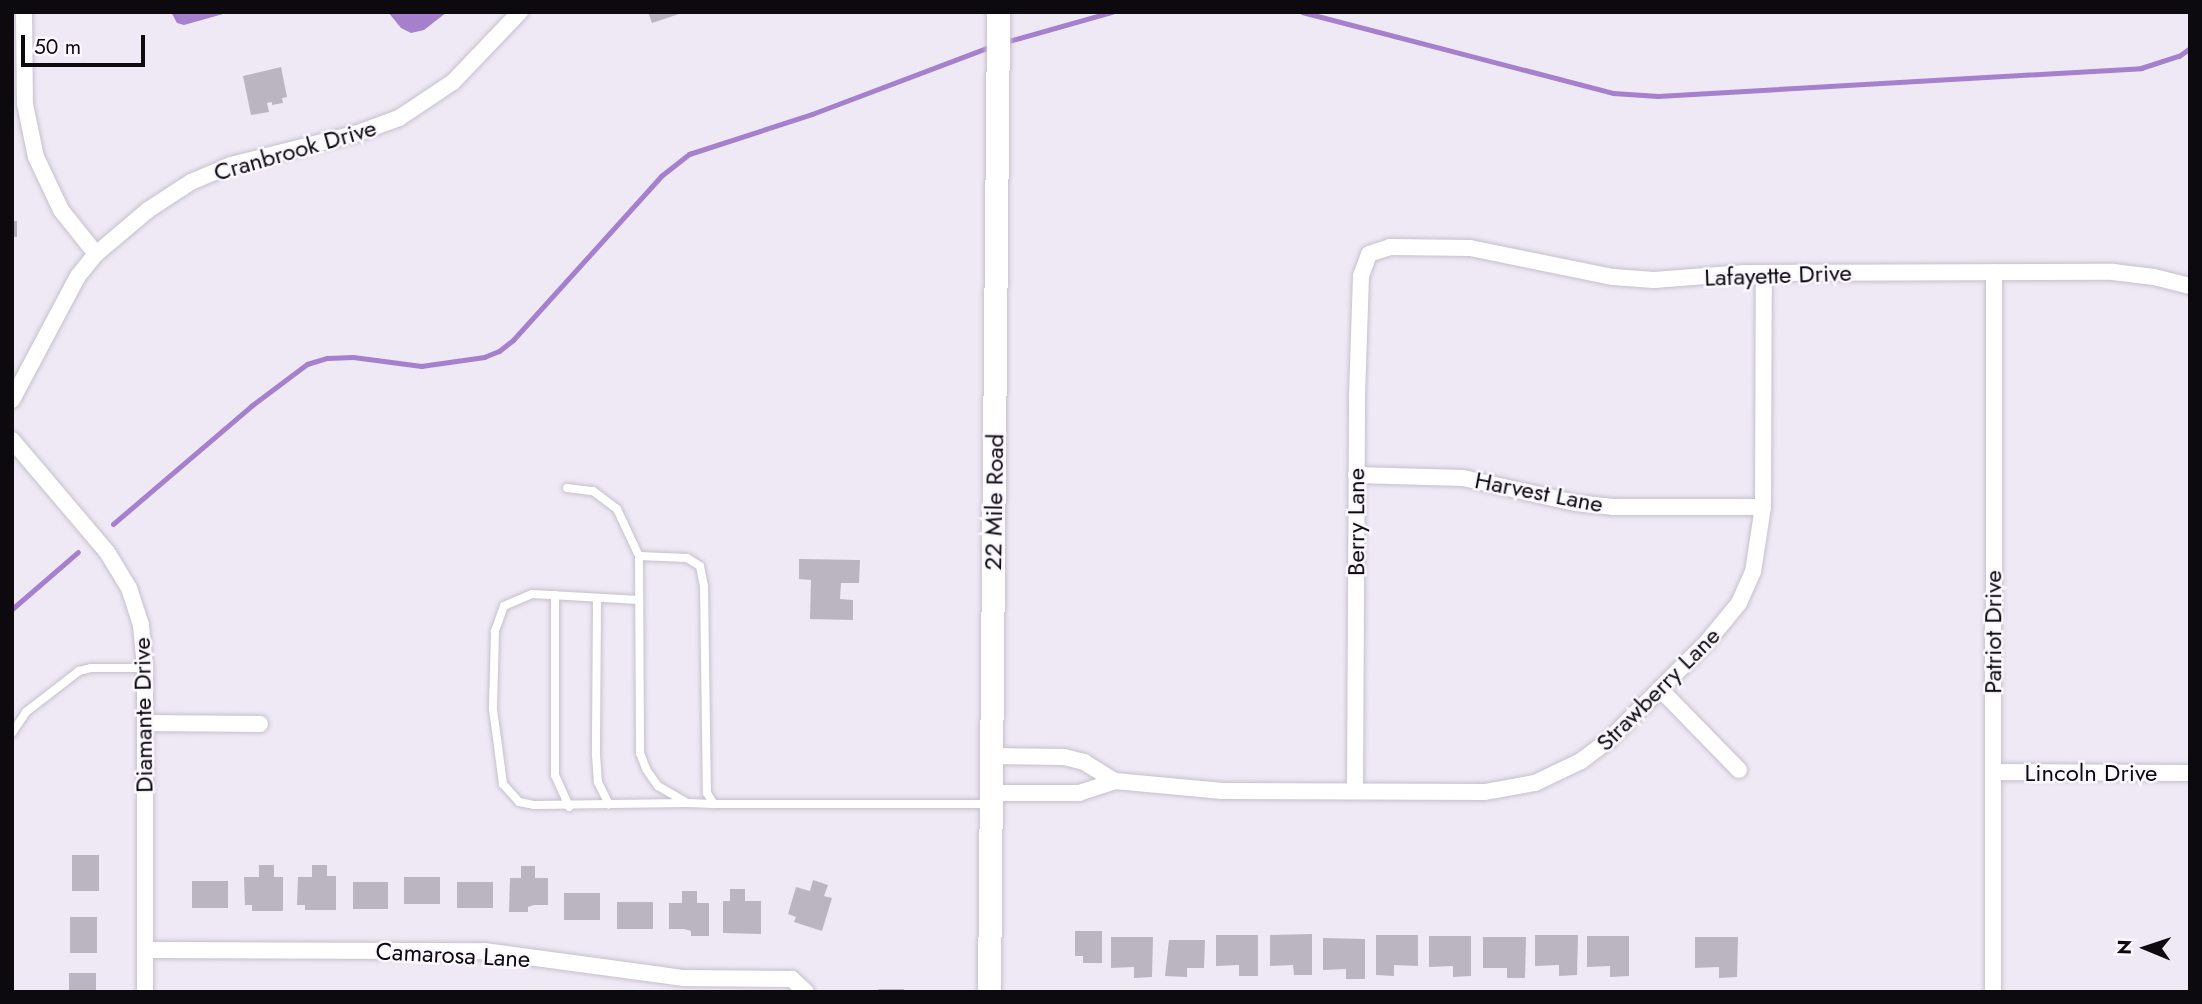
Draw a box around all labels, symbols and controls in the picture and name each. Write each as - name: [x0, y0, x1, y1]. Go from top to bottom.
- scale bar: [24, 21, 149, 65]
- text: 50 m: [34, 32, 81, 62]
- street label: Cranbrook Drive: [210, 113, 380, 187]
- street label: Lafayette Drive: [1704, 258, 1852, 292]
- street label: 22 Mile Road: [978, 433, 1010, 571]
- street label: Harvest Lane: [1472, 465, 1606, 519]
- street label: Berry Lane: [1342, 468, 1370, 576]
- street label: Patriot Drive: [1979, 570, 2007, 694]
- street label: Strawberry Lane: [1590, 621, 1726, 757]
- street label: Diamante Drive: [127, 637, 159, 793]
- street label: Lincoln Drive: [2025, 759, 2157, 787]
- north arrow: [2111, 913, 2181, 983]
- street label: Camarosa Lane: [375, 937, 531, 973]
- text: N: [2111, 939, 2138, 955]

